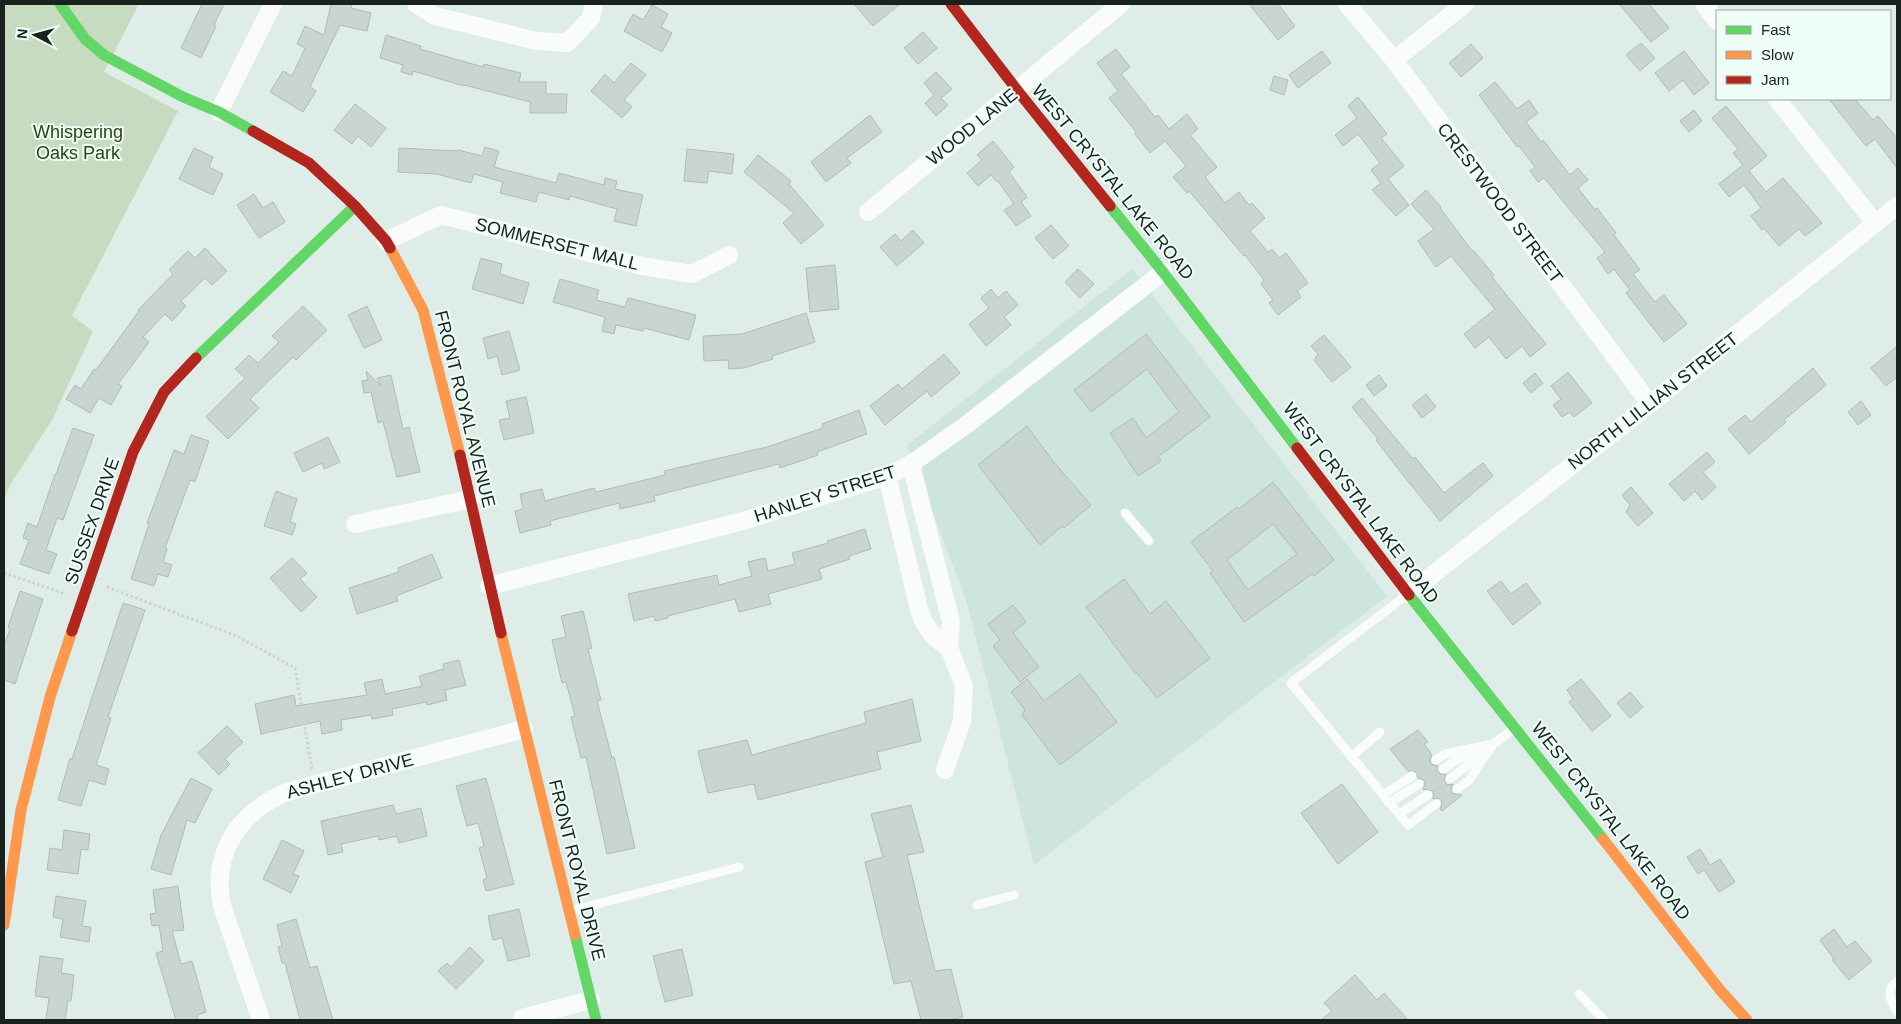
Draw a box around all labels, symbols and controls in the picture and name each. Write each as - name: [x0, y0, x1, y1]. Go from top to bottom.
- north arrow: [10, 10, 60, 60]
- legend: [1716, 10, 1891, 100]
- text: Fast: [1761, 21, 1791, 38]
- text: N: [14, 28, 31, 40]
- text: Slow: [1761, 46, 1794, 63]
- text: Jam: [1761, 71, 1789, 88]
- street label: WEST CRYSTAL LAKE ROAD: [1028, 80, 1198, 284]
- street label: WOOD LANE: [923, 85, 1021, 169]
- street label: CRESTWOOD STREET: [1433, 119, 1567, 287]
- park label: Whispering Oaks Park: [33, 122, 123, 163]
- street label: SOMMERSET MALL: [473, 214, 641, 274]
- street label: FRONT ROYAL AVENUE: [431, 308, 499, 510]
- street label: NORTH LILLIAN STREET: [1564, 329, 1742, 473]
- street label: WEST CRYSTAL LAKE ROAD: [1279, 399, 1443, 607]
- street label: SUSSEX DRIVE: [61, 455, 123, 587]
- street label: HANLEY STREET: [752, 462, 898, 526]
- street label: WEST CRYSTAL LAKE ROAD: [1528, 718, 1694, 924]
- street label: ASHLEY DRIVE: [284, 749, 416, 803]
- street label: FRONT ROYAL DRIVE: [545, 777, 609, 963]

